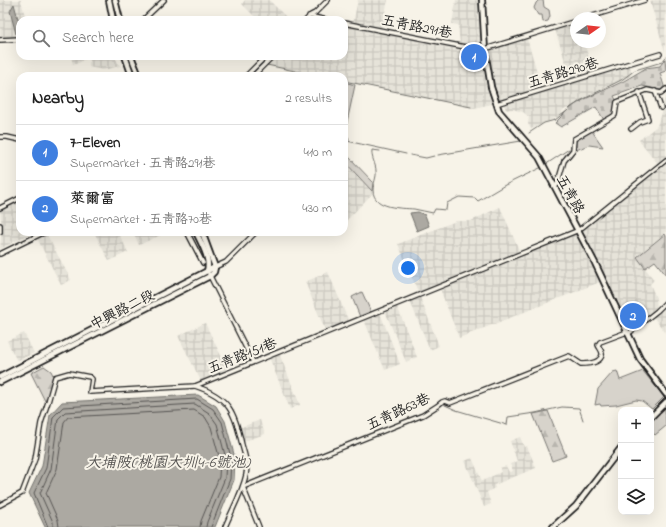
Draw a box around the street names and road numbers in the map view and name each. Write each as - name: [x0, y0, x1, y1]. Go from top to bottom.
- street label: 五青路291巷: [380, 10, 455, 45]
- street label: 五青路290巷: [525, 52, 602, 94]
- street label: 五青路: [550, 171, 589, 218]
- street label: 中興路二段: [87, 285, 159, 336]
- street label: 五青路151巷: [205, 333, 281, 380]
- street label: 五青路63巷: [363, 388, 435, 436]

